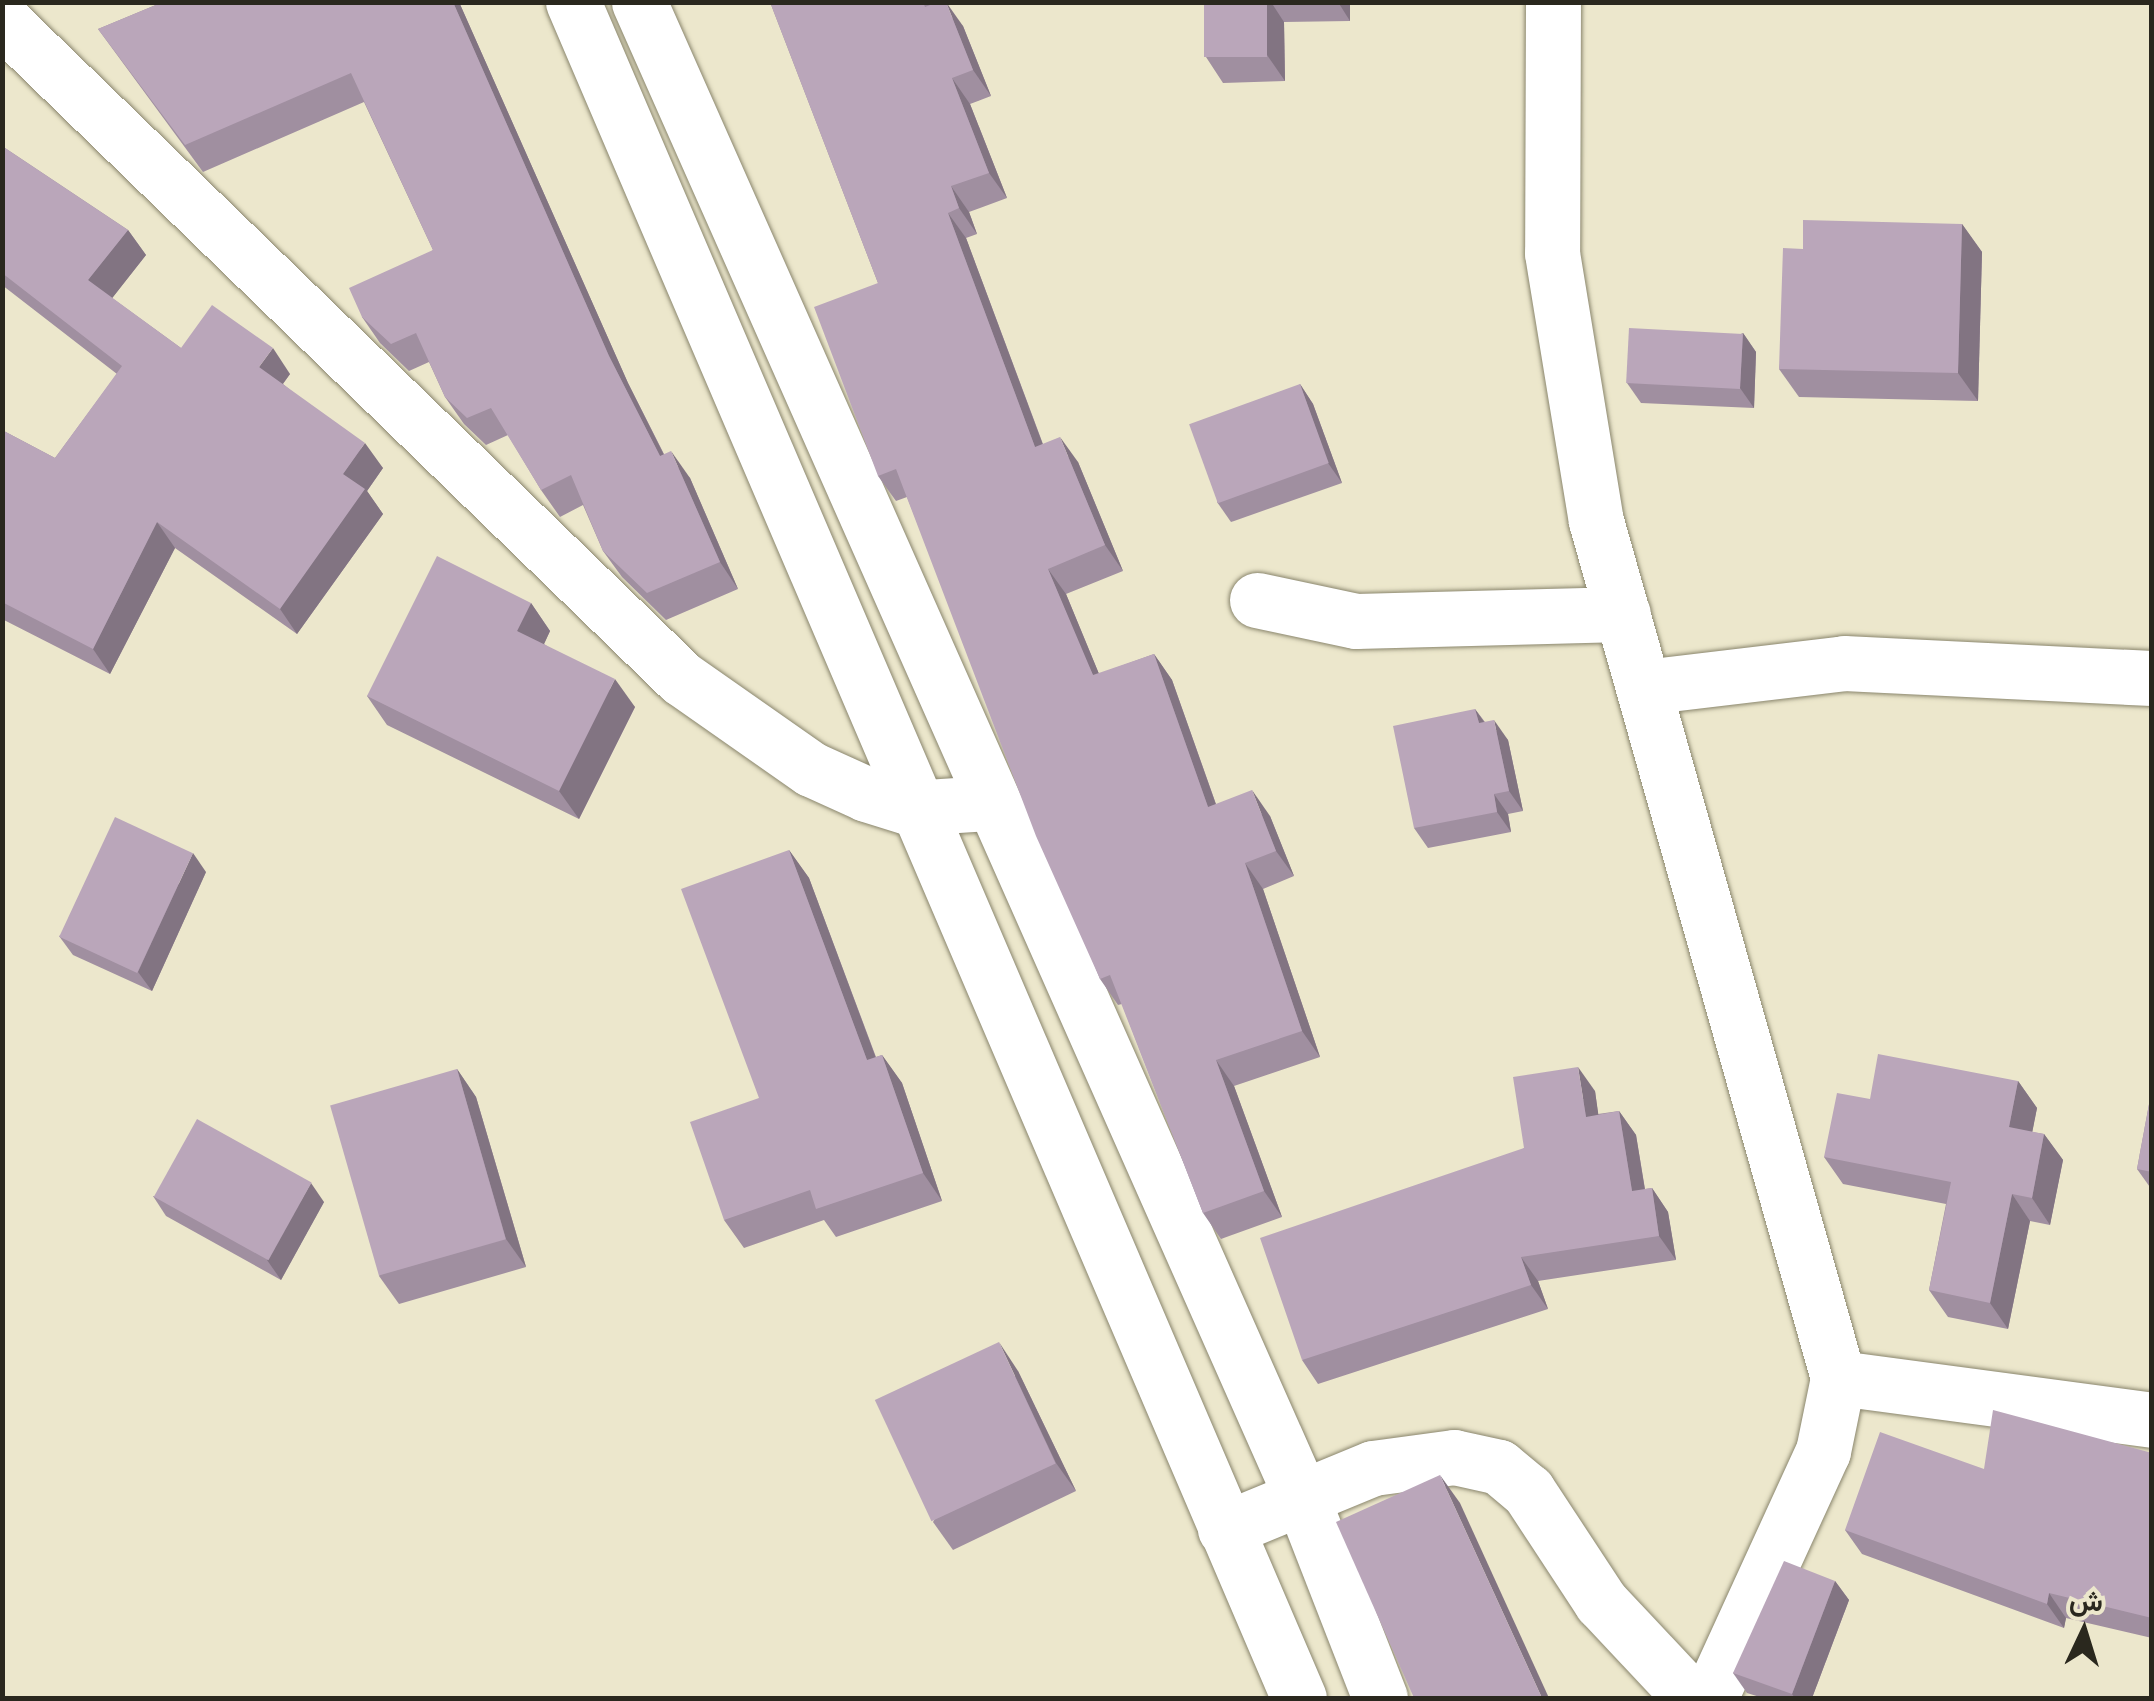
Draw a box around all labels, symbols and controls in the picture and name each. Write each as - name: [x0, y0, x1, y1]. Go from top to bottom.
- text: ش: [2068, 1579, 2104, 1622]
- north arrow: [2034, 1581, 2134, 1681]

